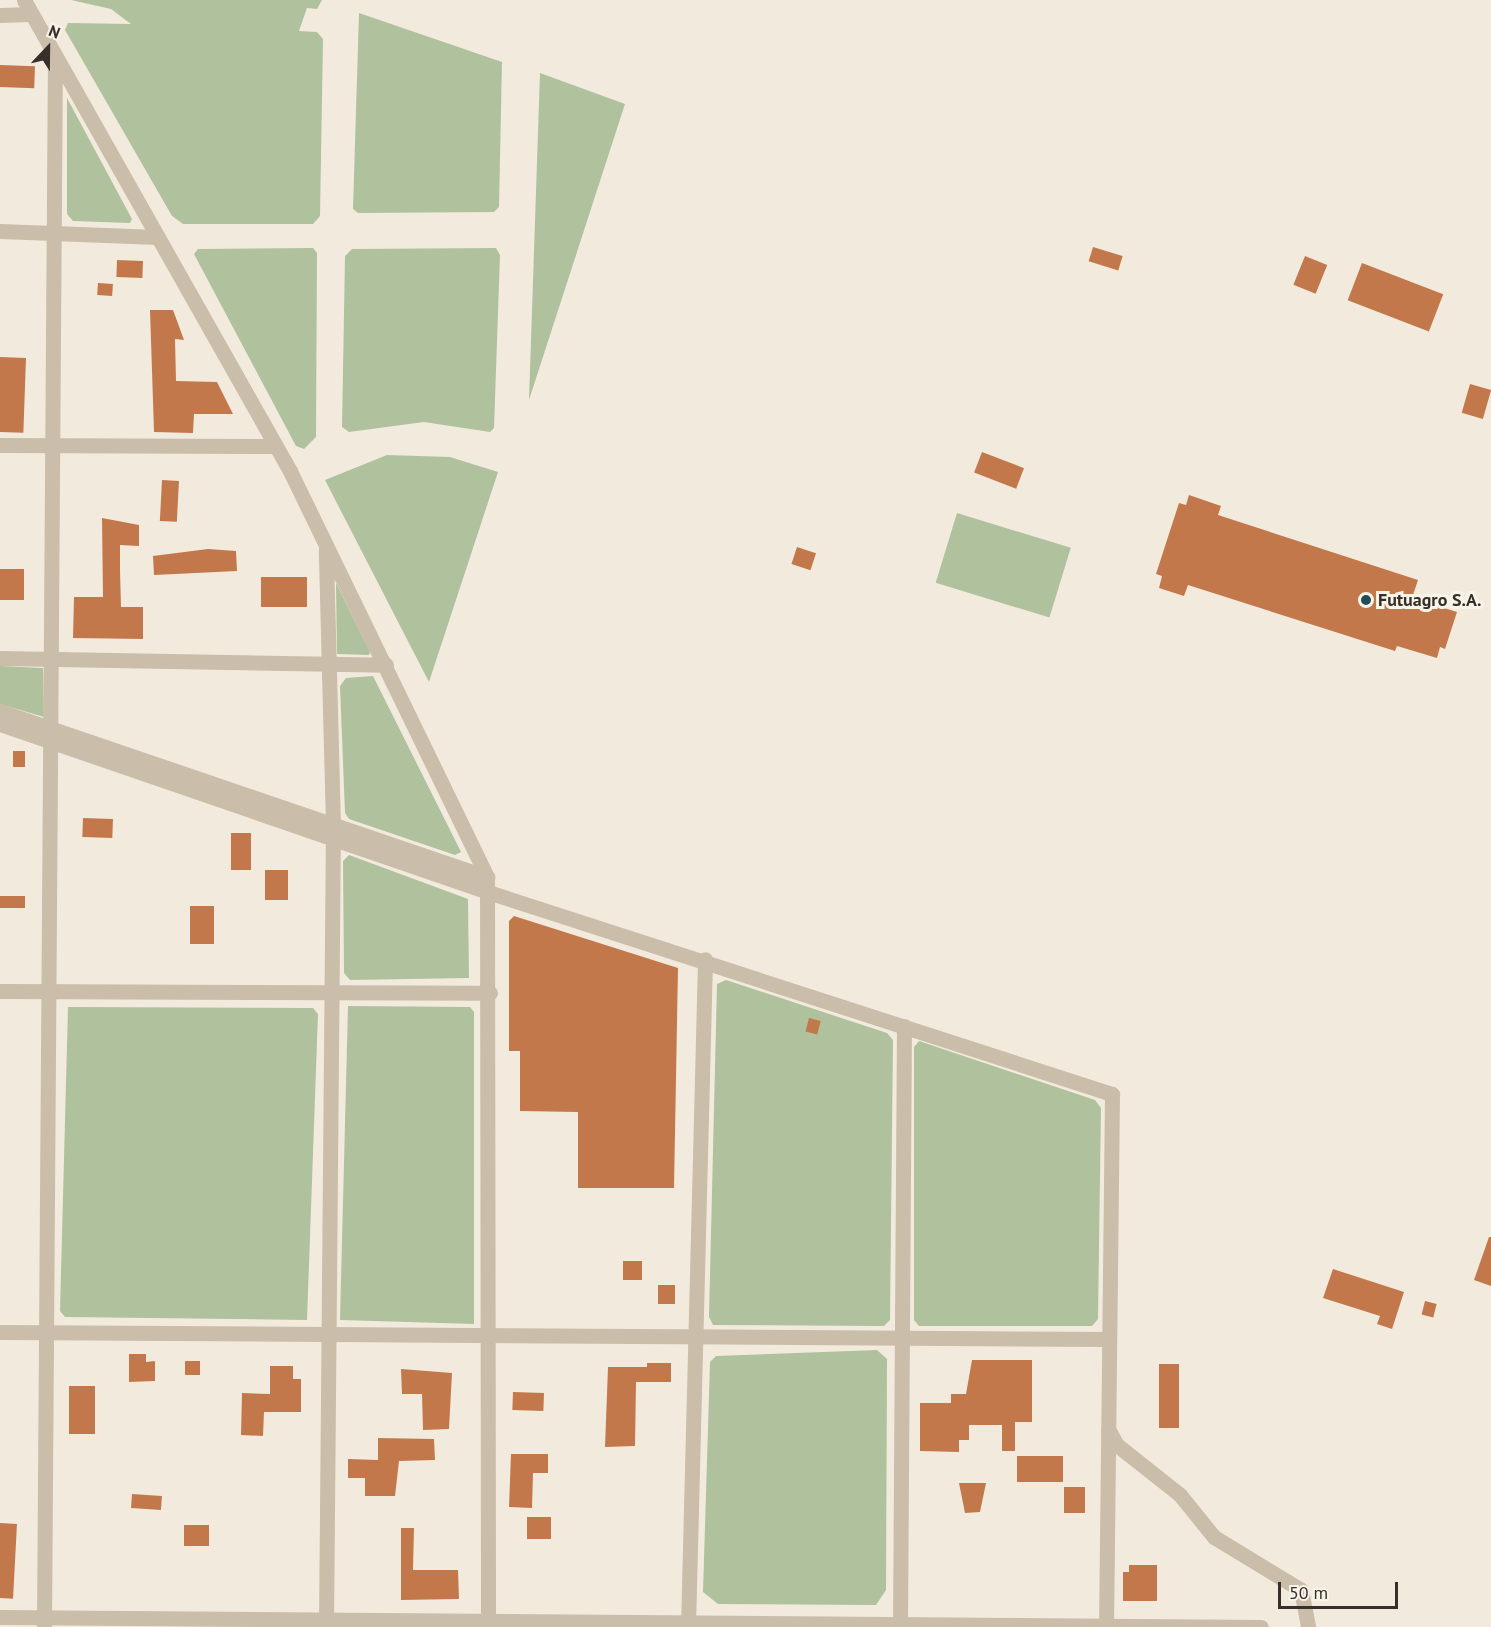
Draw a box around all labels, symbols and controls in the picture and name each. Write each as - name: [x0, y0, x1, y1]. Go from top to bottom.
- north arrow: [18, 18, 78, 78]
- text: N: [46, 20, 63, 43]
- place label: Futuagro S.A.: [1378, 589, 1481, 611]
- marker: Futuagro S.A.: [1359, 593, 1373, 607]
- scale bar: [1281, 1570, 1401, 1608]
- text: 50 m: [1289, 1581, 1328, 1604]

